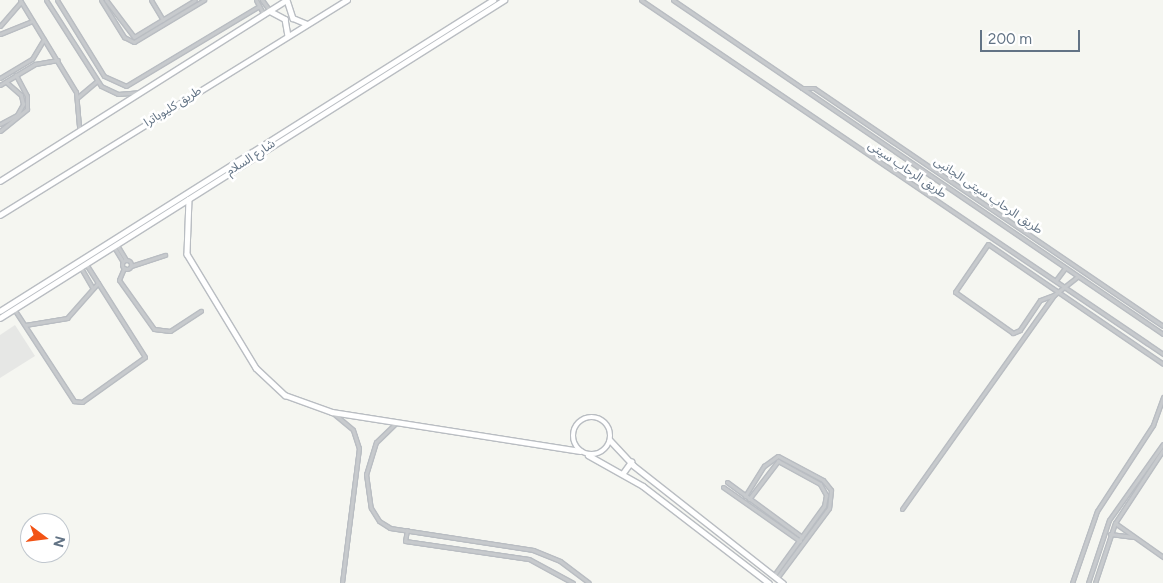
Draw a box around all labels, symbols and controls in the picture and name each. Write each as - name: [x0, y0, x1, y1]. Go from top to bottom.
- scale bar: [983, 20, 1083, 52]
- text: 200 m: [988, 30, 1032, 48]
- street label: طريق كليوباترا: [142, 84, 204, 130]
- street label: شارع السلام: [224, 137, 278, 179]
- street label: طريق الرحاب سيتى: [865, 138, 949, 202]
- street label: طريق الرحاب سيتى الجانبى: [931, 154, 1045, 238]
- north arrow: [20, 513, 70, 563]
- text: N: [49, 534, 69, 549]

